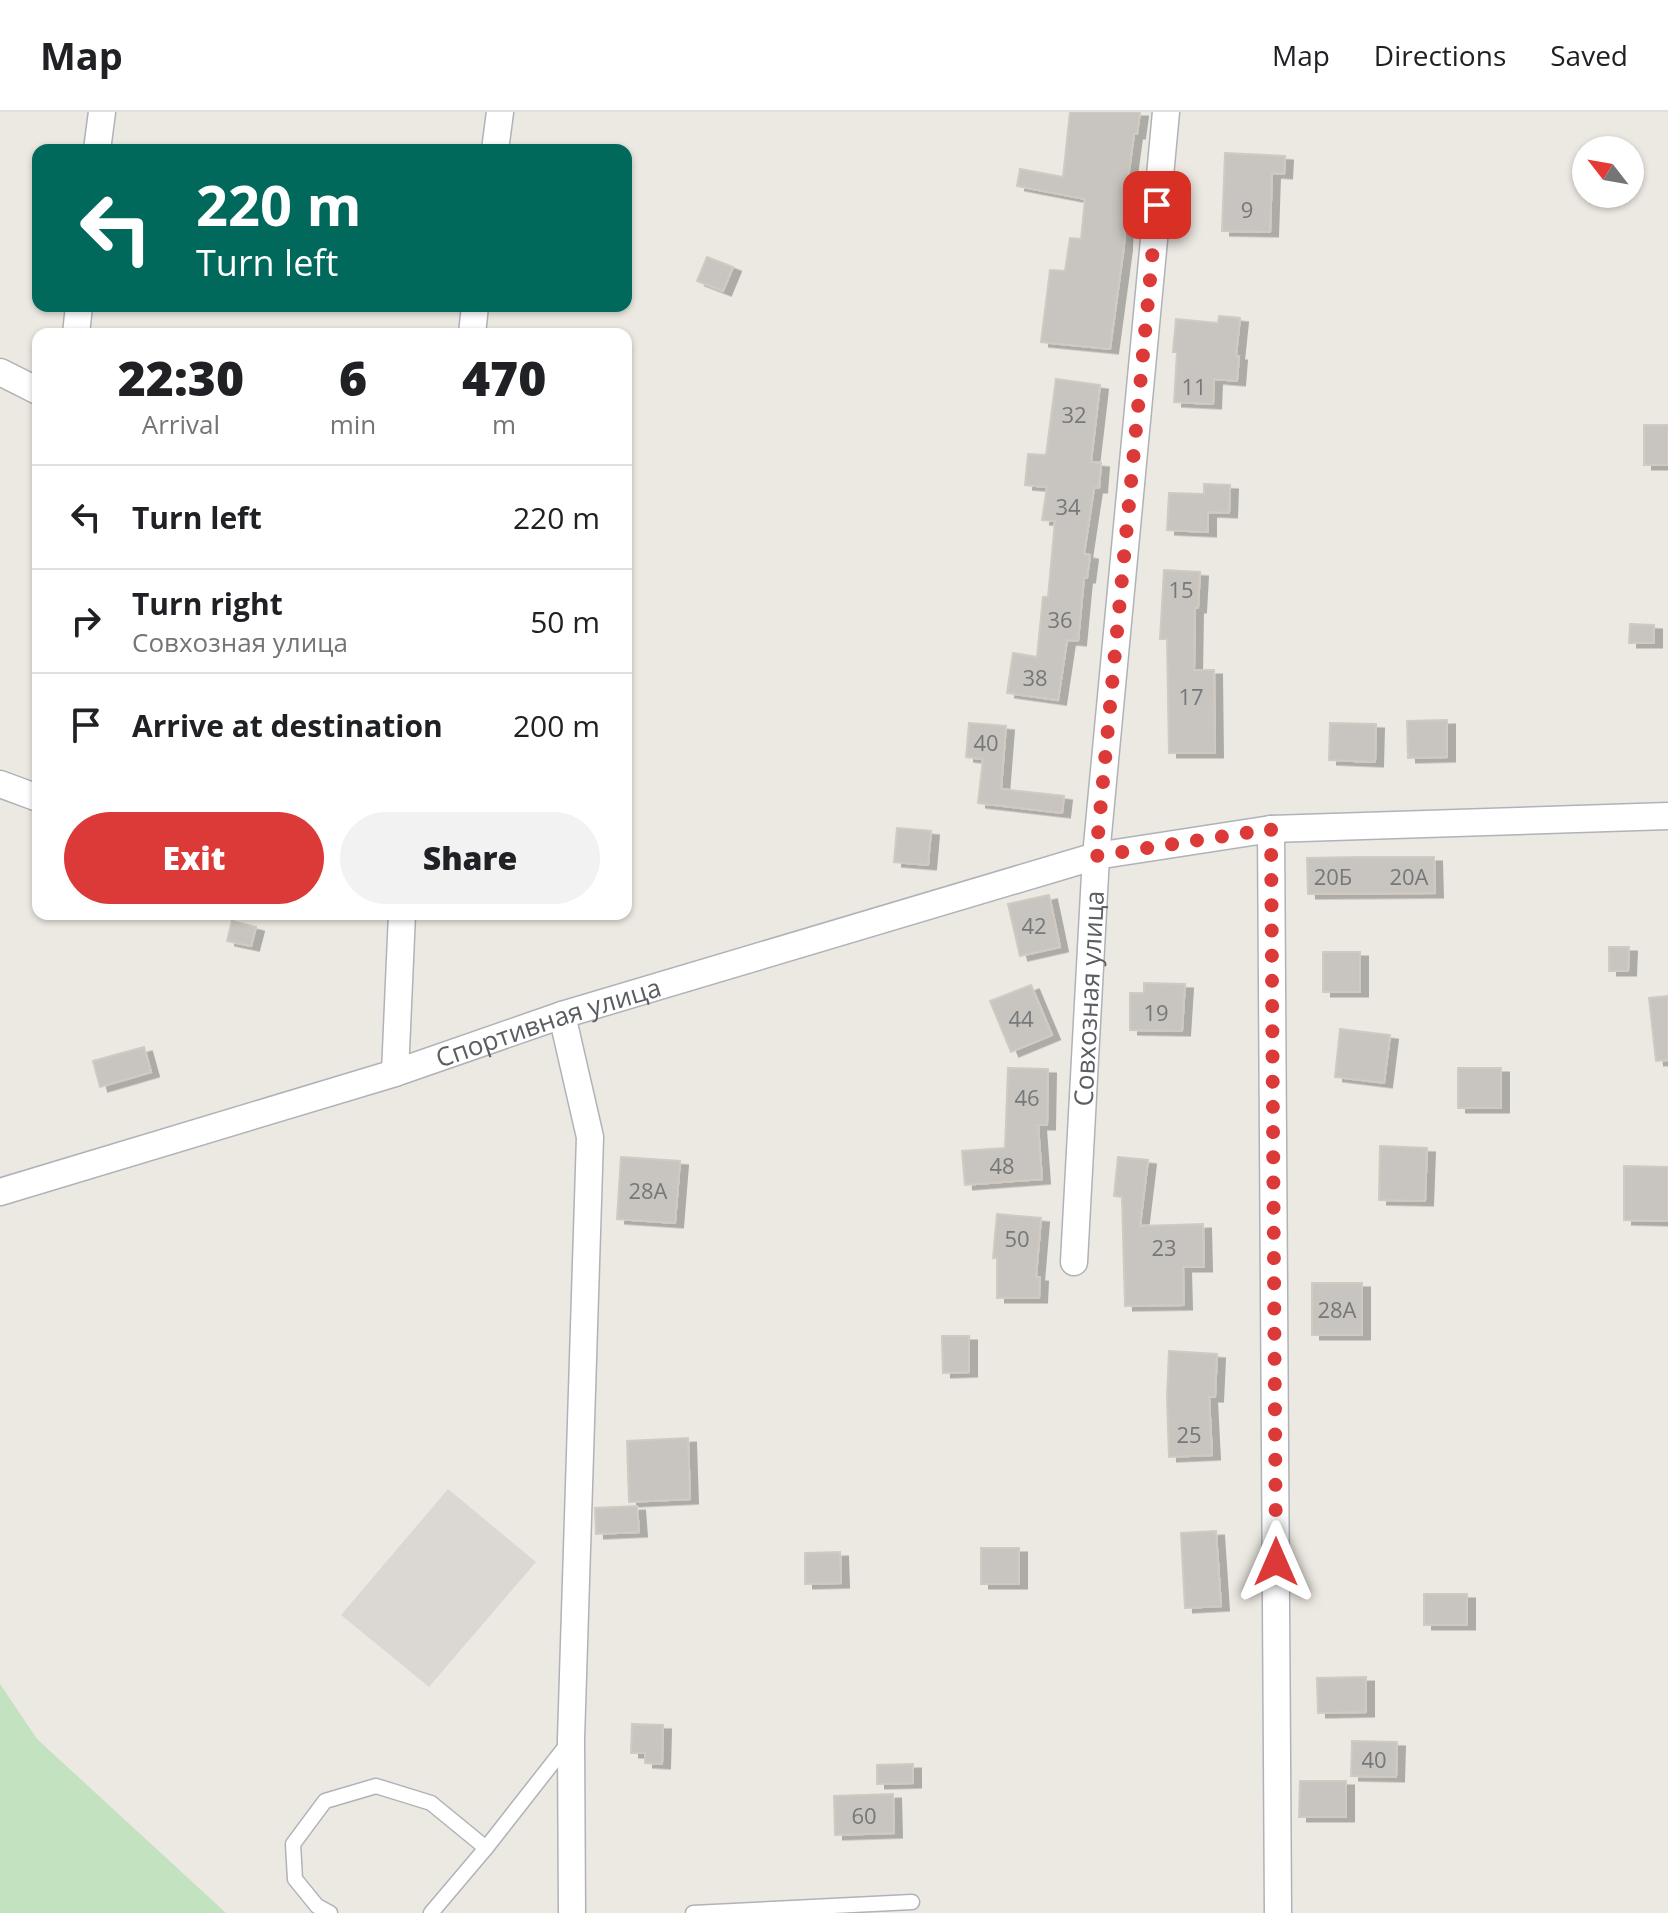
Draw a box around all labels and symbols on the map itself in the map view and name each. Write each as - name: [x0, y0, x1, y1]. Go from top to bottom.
- north arrow: [1572, 136, 1644, 208]
- pin: [1123, 171, 1191, 239]
- house number: 9: [1241, 194, 1253, 224]
- house number: 11: [1181, 371, 1207, 401]
- house number: 32: [1061, 399, 1087, 429]
- house number: 34: [1055, 491, 1081, 521]
- house number: 15: [1168, 574, 1194, 604]
- house number: 36: [1047, 604, 1073, 634]
- house number: 38: [1022, 662, 1048, 692]
- house number: 17: [1178, 681, 1204, 711]
- house number: 40: [973, 727, 999, 757]
- house number: 20Б: [1314, 861, 1352, 891]
- house number: 20А: [1389, 861, 1429, 891]
- street label: Совхозная улица: [1064, 890, 1112, 1107]
- house number: 42: [1021, 910, 1047, 940]
- street label: Спортивная улица: [431, 969, 665, 1076]
- house number: 19: [1143, 997, 1169, 1027]
- house number: 44: [1008, 1003, 1034, 1033]
- house number: 46: [1014, 1082, 1040, 1112]
- house number: 48: [989, 1150, 1015, 1180]
- house number: 28А: [628, 1175, 668, 1205]
- house number: 50: [1004, 1223, 1030, 1253]
- house number: 23: [1151, 1232, 1177, 1262]
- house number: 28А: [1317, 1294, 1357, 1324]
- house number: 25: [1176, 1419, 1202, 1449]
- position arrow: [1234, 1520, 1318, 1604]
- house number: 40: [1361, 1744, 1387, 1774]
- house number: 60: [851, 1800, 877, 1830]

